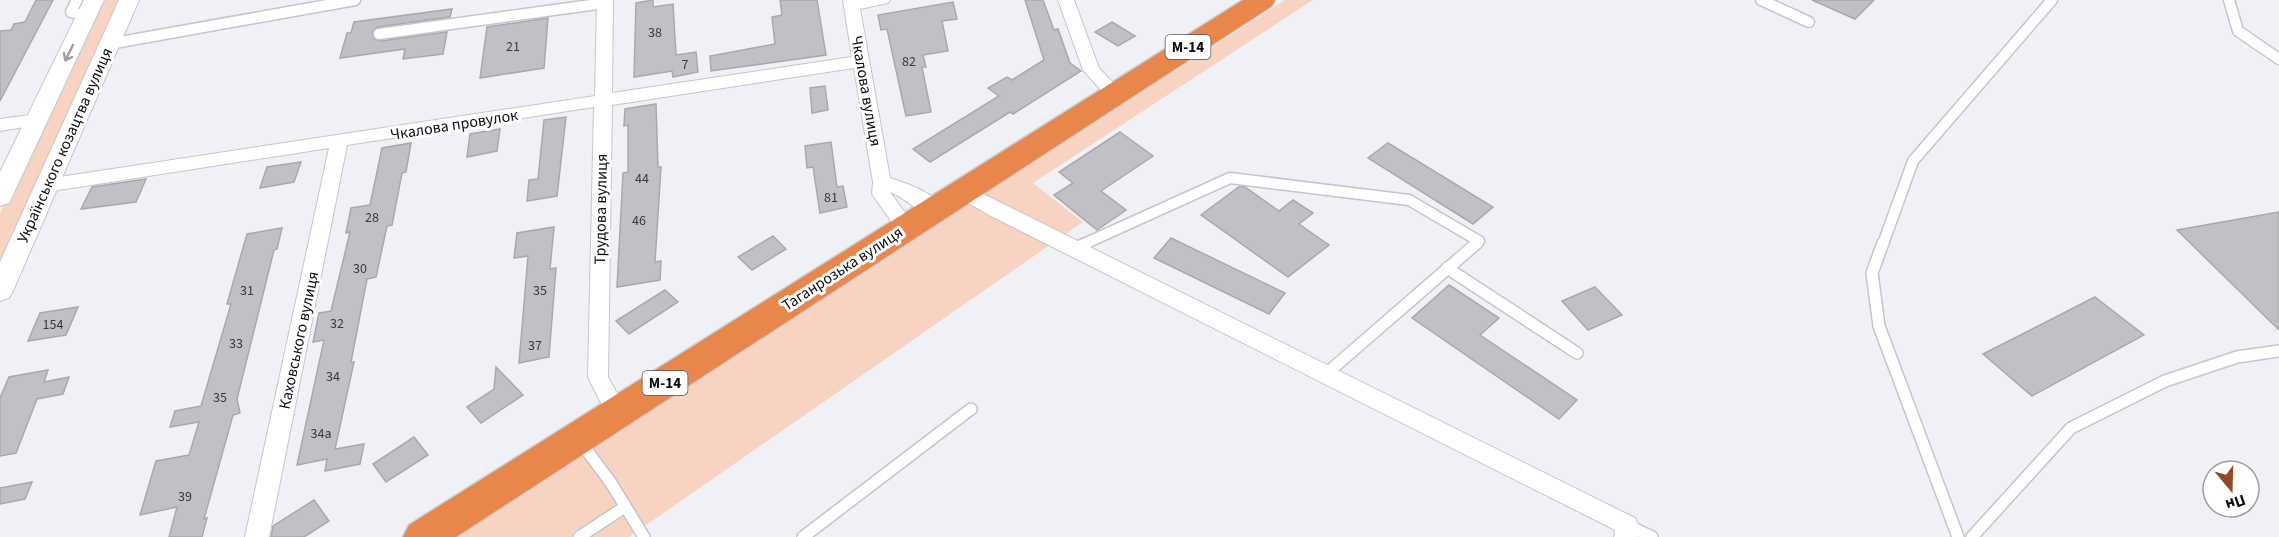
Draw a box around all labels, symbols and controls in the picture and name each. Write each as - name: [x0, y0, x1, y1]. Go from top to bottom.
- house number: 38: [648, 23, 662, 43]
- street label: Чкалова вулиця: [845, 34, 887, 148]
- road number: М-14: [1166, 35, 1210, 59]
- house number: 21: [506, 37, 520, 57]
- one-way arrow: [63, 43, 75, 61]
- street label: Українського козацтва вулиця: [12, 44, 118, 247]
- house number: 82: [902, 52, 916, 72]
- house number: 7: [682, 55, 689, 75]
- street label: Чкалова провулок: [389, 104, 520, 146]
- street label: Трудова вулиця: [589, 153, 613, 265]
- house number: 44: [635, 169, 649, 189]
- house number: 81: [824, 188, 838, 208]
- house number: 28: [365, 208, 379, 228]
- house number: 46: [632, 211, 646, 231]
- street label: Таганрозька вулиця: [778, 221, 907, 316]
- house number: 30: [353, 259, 367, 279]
- street label: Каховського вулиця: [274, 269, 324, 411]
- house number: 31: [240, 281, 254, 301]
- house number: 35: [533, 281, 547, 301]
- house number: 32: [330, 314, 344, 334]
- house number: 154: [43, 315, 63, 335]
- house number: 33: [229, 334, 243, 354]
- house number: 37: [528, 336, 542, 356]
- house number: 34: [326, 367, 340, 387]
- road number: М-14: [642, 371, 688, 395]
- house number: 35: [213, 388, 227, 408]
- house number: 34а: [311, 424, 331, 444]
- north arrow: [2201, 459, 2261, 519]
- house number: 39: [178, 487, 192, 507]
- text: Пн: [2223, 489, 2249, 516]

